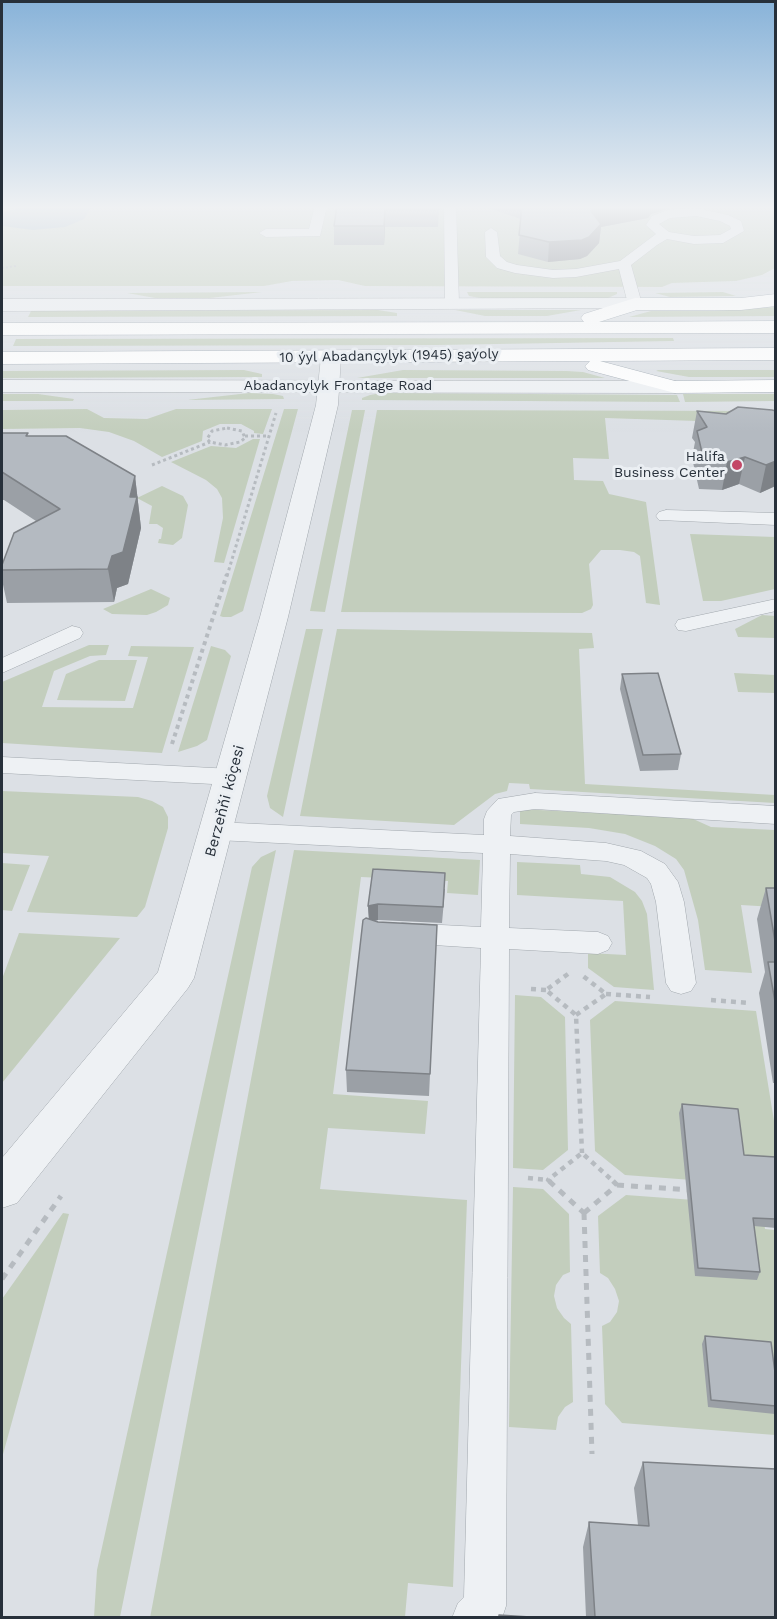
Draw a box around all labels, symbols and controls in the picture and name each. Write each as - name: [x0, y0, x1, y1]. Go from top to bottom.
- street label: 10 ýyl Abadançylyk (1945) şaýoly: [279, 346, 499, 366]
- street label: Abadancylyk Frontage Road: [244, 378, 432, 394]
- place label: Halifa Business Center: [614, 449, 725, 482]
- marker: Halifa Business Center: [730, 458, 744, 472]
- street label: Berzeňňi köçesi: [201, 743, 249, 859]

